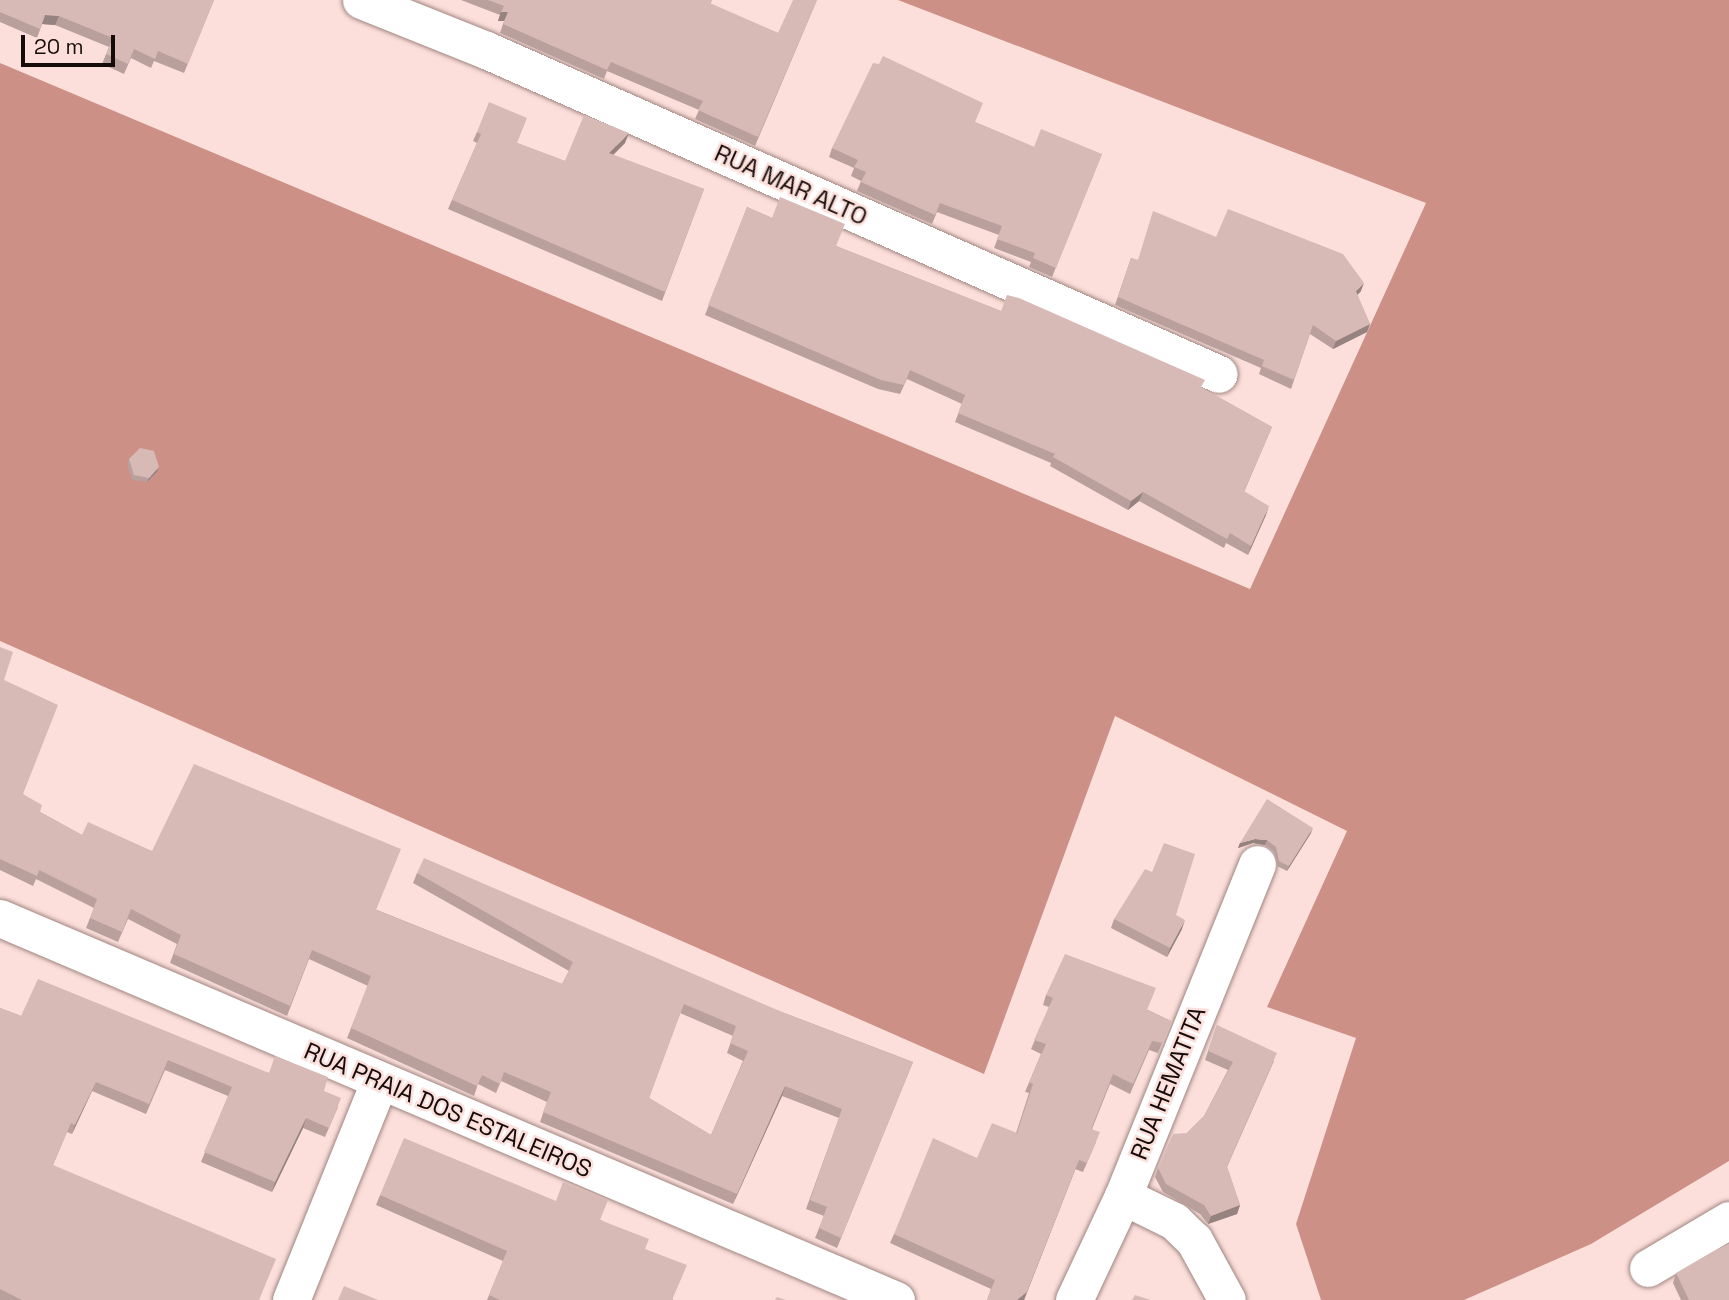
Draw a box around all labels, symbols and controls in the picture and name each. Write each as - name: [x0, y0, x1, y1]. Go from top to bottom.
- scale bar: [24, 21, 119, 65]
- text: 20 m: [34, 33, 84, 60]
- street label: RUA MAR ALTO: [710, 138, 872, 232]
- street label: RUA HEMATITA: [1124, 1002, 1212, 1164]
- street label: RUA PRAIA DOS ESTALEIROS: [300, 1036, 596, 1184]

